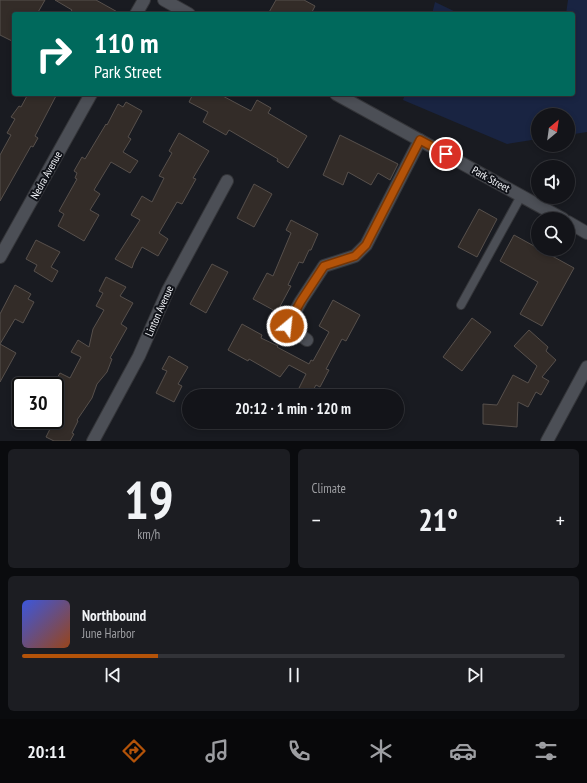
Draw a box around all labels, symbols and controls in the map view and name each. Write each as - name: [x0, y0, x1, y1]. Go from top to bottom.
- text: 110 m: [94, 24, 158, 61]
- icon: right: [28, 28, 80, 80]
- text: Park Street: [94, 60, 161, 83]
- north arrow: [531, 108, 575, 152]
- map controls: [531, 108, 575, 256]
- pin: [429, 137, 463, 171]
- icon: arrive: [435, 143, 457, 165]
- street label: Nedra Avenue: [27, 148, 65, 201]
- button: sound: [531, 160, 575, 204]
- street label: Park Street: [470, 163, 512, 195]
- button: search: [531, 212, 575, 256]
- street label: Linton Avenue: [142, 283, 177, 339]
- position arrow: [266, 305, 308, 347]
- speed limit sign: 30: [12, 377, 64, 429]
- text: 20:12 · 1 min · 120 m: [235, 399, 351, 418]
- text: 19: [124, 466, 174, 533]
- text: Climate: [312, 480, 346, 497]
- text: 21°: [418, 500, 458, 539]
- text: −: [312, 506, 321, 534]
- text: +: [556, 506, 565, 534]
- text: km/h: [137, 526, 160, 543]
- text: Northbound: [82, 606, 146, 625]
- text: June Harbor: [82, 625, 135, 642]
- icon: previous: [102, 664, 124, 686]
- icon: pause: [283, 664, 305, 686]
- icon: next: [464, 664, 486, 686]
- icon: directions: [120, 737, 148, 765]
- icon: music: [203, 737, 231, 765]
- icon: phone: [285, 737, 313, 765]
- icon: climate: [367, 737, 395, 765]
- icon: car: [449, 737, 477, 765]
- icon: filters: [532, 737, 560, 765]
- text: 20:11: [27, 740, 66, 763]

